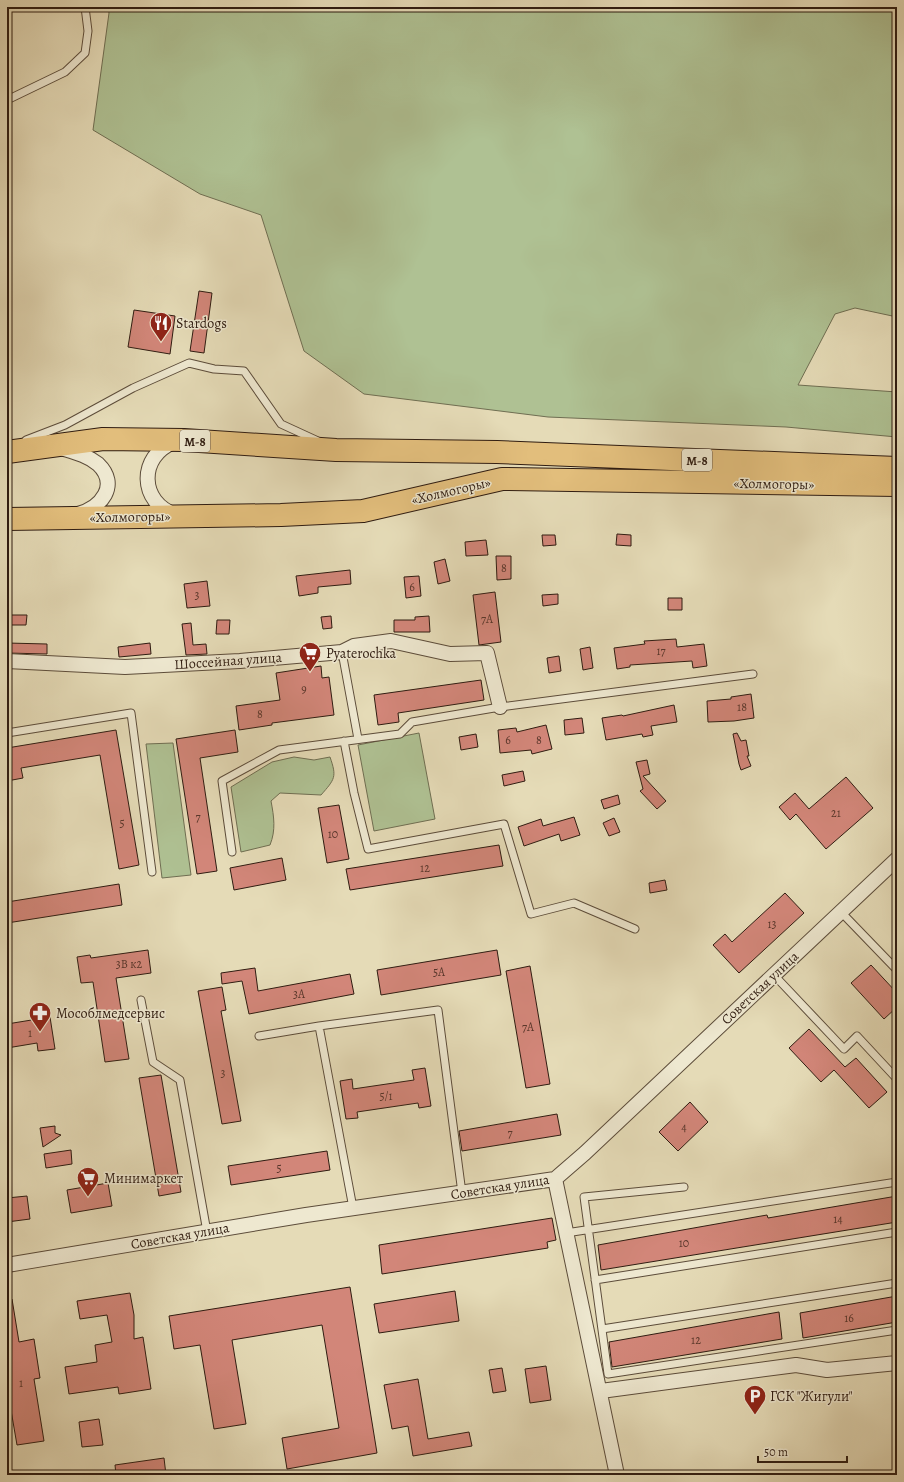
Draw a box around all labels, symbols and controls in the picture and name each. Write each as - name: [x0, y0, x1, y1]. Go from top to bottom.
- restaurant icon: Stardogs: [148, 310, 174, 343]
- place label: Stardogs: [176, 314, 227, 333]
- road number: М-8: [180, 430, 210, 452]
- road number: М-8: [682, 449, 712, 471]
- street label: «Холмогоры»: [409, 473, 493, 509]
- street label: «Холмогоры»: [733, 474, 815, 494]
- street label: «Холмогоры»: [89, 507, 171, 527]
- house number: 8: [501, 560, 507, 576]
- house number: 6: [409, 579, 415, 595]
- house number: 3: [195, 587, 200, 603]
- house number: 7А: [481, 611, 494, 627]
- supermarket icon: Pyaterochka: [297, 640, 323, 673]
- house number: 17: [656, 643, 667, 659]
- place label: Pyaterochka: [326, 644, 397, 663]
- street label: Шоссейная улица: [174, 648, 283, 674]
- house number: 9: [301, 681, 307, 697]
- house number: 18: [737, 699, 747, 715]
- house number: 8: [257, 706, 263, 722]
- house number: 6: [505, 732, 511, 748]
- house number: 8: [536, 732, 542, 748]
- house number: 21: [831, 805, 841, 821]
- house number: 7: [195, 809, 201, 825]
- house number: 5: [119, 815, 125, 831]
- house number: 10: [328, 826, 338, 842]
- house number: 12: [420, 860, 430, 876]
- house number: 13: [767, 916, 777, 932]
- street label: Советская улица: [717, 947, 803, 1029]
- house number: 3В к2: [116, 956, 143, 972]
- house number: 5А: [433, 964, 446, 980]
- house number: 3А: [293, 986, 306, 1002]
- pharmacy icon: Мособлмедсервис: [27, 1000, 53, 1033]
- place label: Мособлмедсервис: [56, 1004, 165, 1023]
- house number: 7А: [522, 1019, 535, 1035]
- house number: 1: [28, 1025, 32, 1041]
- house number: 3: [221, 1065, 226, 1081]
- house number: 5/1: [379, 1088, 393, 1104]
- house number: 4: [681, 1119, 687, 1135]
- house number: 7: [507, 1125, 513, 1141]
- house number: 5: [276, 1160, 282, 1176]
- supermarket icon: Минимаркет: [75, 1165, 101, 1198]
- place label: Минимаркет: [104, 1169, 183, 1188]
- street label: Советская улица: [449, 1170, 551, 1204]
- house number: 14: [833, 1211, 843, 1227]
- street label: Советская улица: [129, 1218, 231, 1254]
- house number: 10: [679, 1235, 689, 1251]
- house number: 16: [844, 1310, 854, 1326]
- house number: 12: [691, 1332, 701, 1348]
- house number: 1: [19, 1375, 23, 1391]
- parking icon: ГСК "Жигули": [742, 1383, 768, 1416]
- place label: ГСК "Жигули": [770, 1387, 853, 1406]
- scale bar: [758, 1438, 847, 1464]
- text: 50 m: [764, 1444, 788, 1460]

